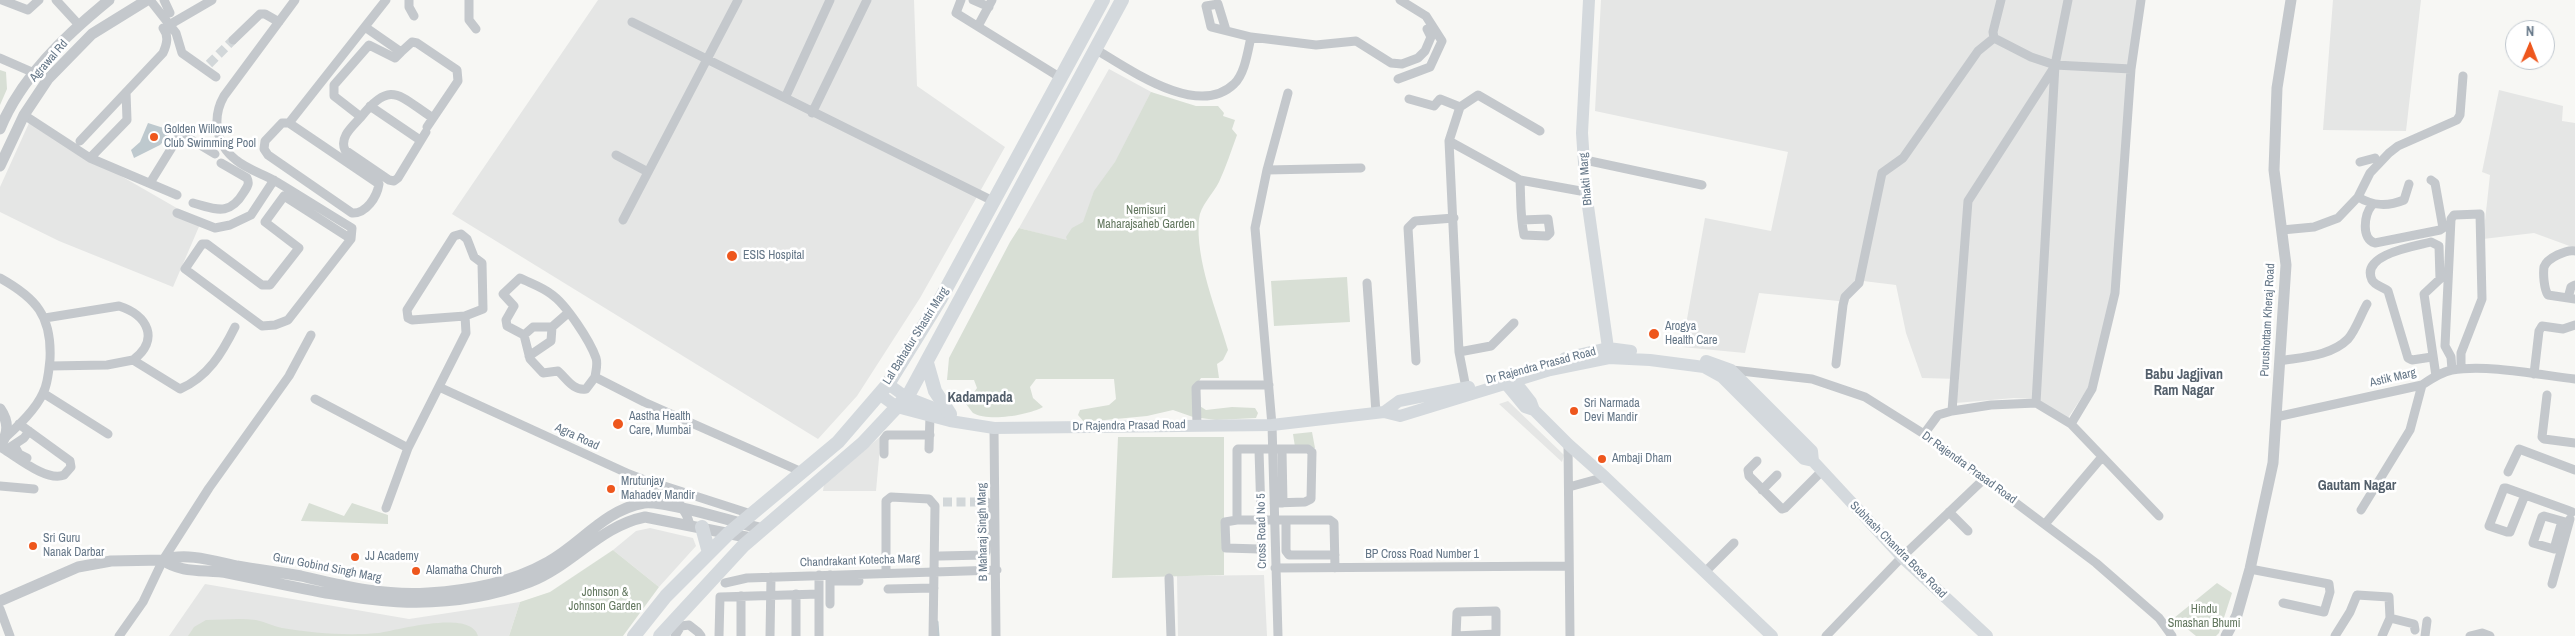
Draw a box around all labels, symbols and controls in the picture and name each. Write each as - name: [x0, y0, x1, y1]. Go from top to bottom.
- north arrow: [2505, 20, 2555, 70]
- text: N: [2526, 22, 2535, 40]
- street label: Agrawal Rd: [27, 37, 71, 85]
- place label: Golden Willows Club Swimming Pool: [164, 123, 256, 151]
- marker: Golden Willows Club Swimming Pool: [148, 131, 160, 143]
- street label: Bhakti Marg: [1577, 152, 1595, 206]
- park label: Nemisuri Maharajsaheb Garden: [1097, 204, 1195, 232]
- marker: ESIS Hospital: [725, 249, 739, 263]
- place label: ESIS Hospital: [743, 249, 804, 263]
- street label: Purushottam Kheraj Road: [2258, 263, 2278, 377]
- street label: Lal Bahadur Shastri Marg: [880, 285, 952, 387]
- place label: Arogya Health Care: [1665, 320, 1717, 348]
- marker: Arogya Health Care: [1647, 327, 1661, 341]
- street label: Dr Rajendra Prasad Road: [1484, 344, 1598, 388]
- street label: Astik Marg: [2368, 366, 2418, 390]
- district label: Babu Jagjivan Ram Nagar: [2145, 367, 2223, 400]
- district label: Kadampada: [947, 390, 1013, 406]
- place label: Sri Narmada Devi Mandir: [1584, 397, 1640, 425]
- marker: Sri Narmada Devi Mandir: [1568, 405, 1580, 417]
- place label: Aastha Health Care, Mumbai: [629, 410, 691, 438]
- marker: Aastha Health Care, Mumbai: [611, 417, 625, 431]
- street label: Dr Rajendra Prasad Road: [1072, 418, 1186, 434]
- street label: Agra Road: [553, 421, 601, 453]
- street label: Dr Rajendra Prasad Road: [1919, 429, 2019, 507]
- place label: Ambaji Dham: [1612, 452, 1672, 466]
- marker: Ambaji Dham: [1596, 453, 1608, 465]
- place label: Mrutunjay Mahadev Mandir: [621, 475, 695, 503]
- district label: Gautam Nagar: [2318, 478, 2396, 494]
- marker: Mrutunjay Mahadev Mandir: [605, 483, 617, 495]
- street label: B Maharaj Singh Marg: [975, 483, 991, 581]
- street label: Cross Road No 5: [1254, 493, 1270, 569]
- street label: Subhash Chandra Bose Road: [1847, 499, 1949, 601]
- place label: Sri Guru Nanak Darbar: [43, 532, 104, 560]
- marker: Sri Guru Nanak Darbar: [27, 540, 39, 552]
- street label: BP Cross Road Number 1: [1365, 548, 1479, 562]
- street label: Guru Gobind Singh Marg: [271, 550, 383, 586]
- place label: JJ Academy: [365, 550, 419, 564]
- marker: JJ Academy: [349, 551, 361, 563]
- street label: Chandrakant Kotecha Marg: [800, 552, 920, 570]
- place label: Alamatha Church: [426, 564, 502, 578]
- marker: Alamatha Church: [410, 565, 422, 577]
- park label: Johnson & Johnson Garden: [569, 586, 641, 614]
- park label: Hindu Smashan Bhumi: [2168, 603, 2240, 631]

